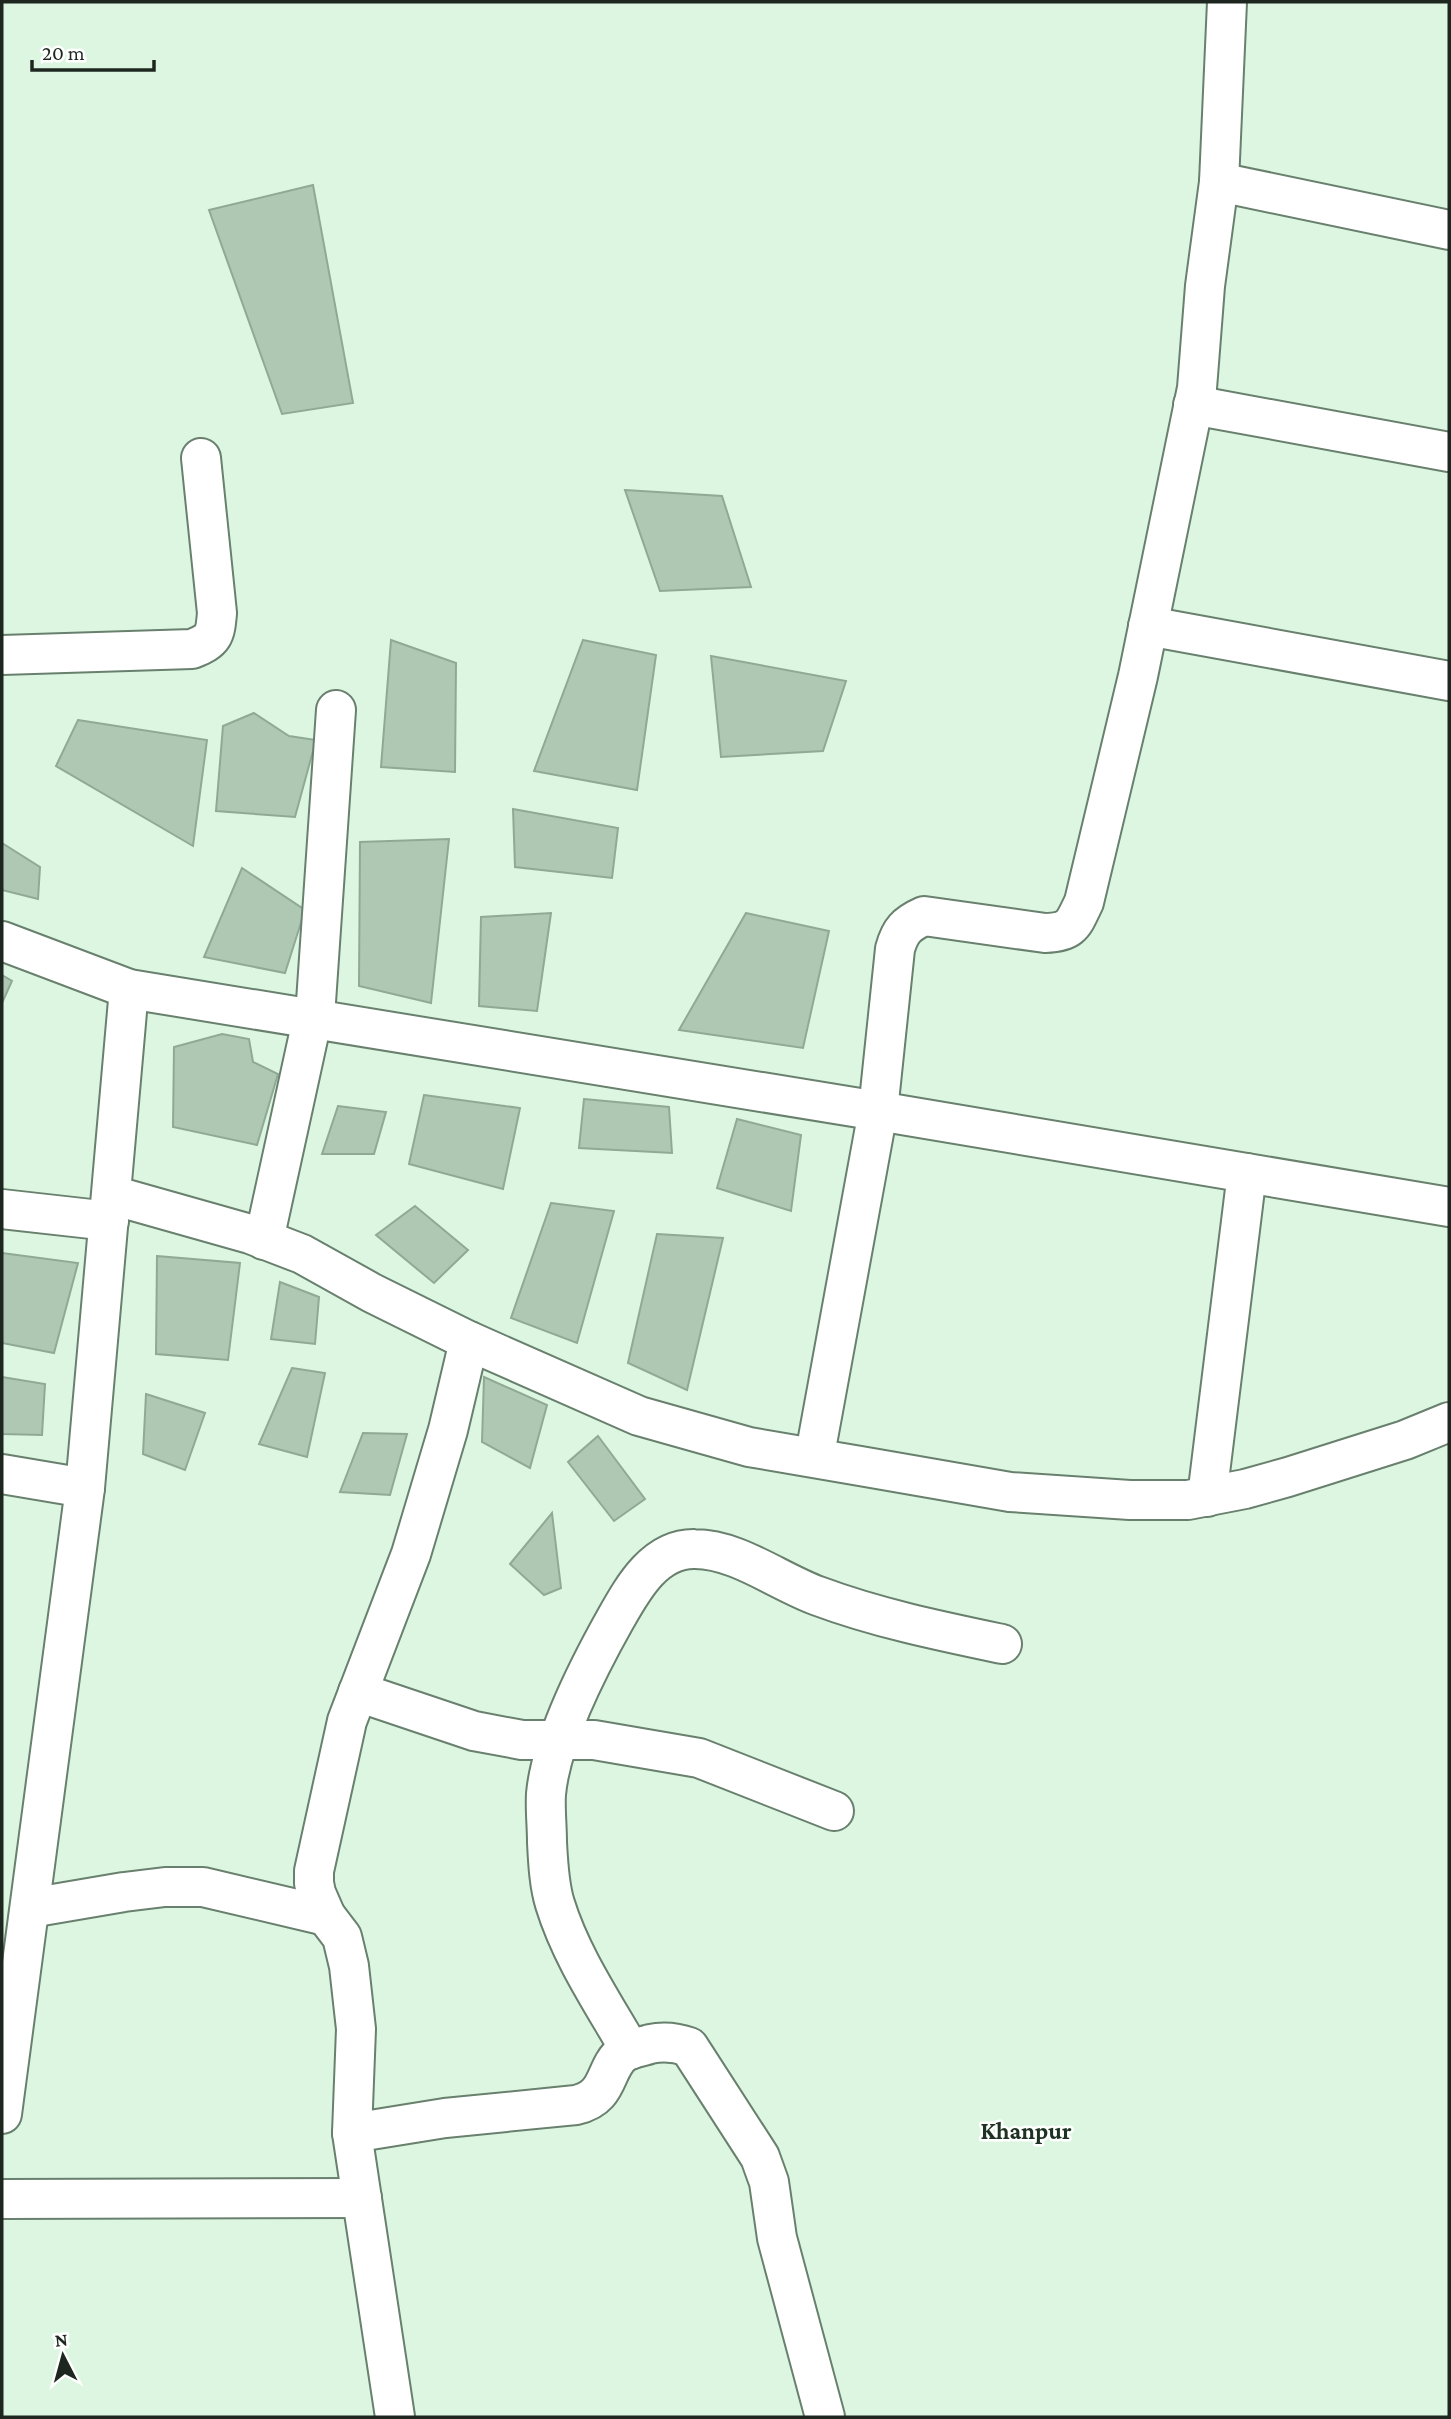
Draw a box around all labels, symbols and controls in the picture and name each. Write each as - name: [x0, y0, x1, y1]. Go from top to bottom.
- scale bar: [32, 28, 154, 72]
- text: 20 m: [42, 41, 85, 65]
- district label: Khanpur: [980, 2117, 1072, 2144]
- north arrow: [28, 2321, 98, 2391]
- text: N: [54, 2328, 69, 2351]

